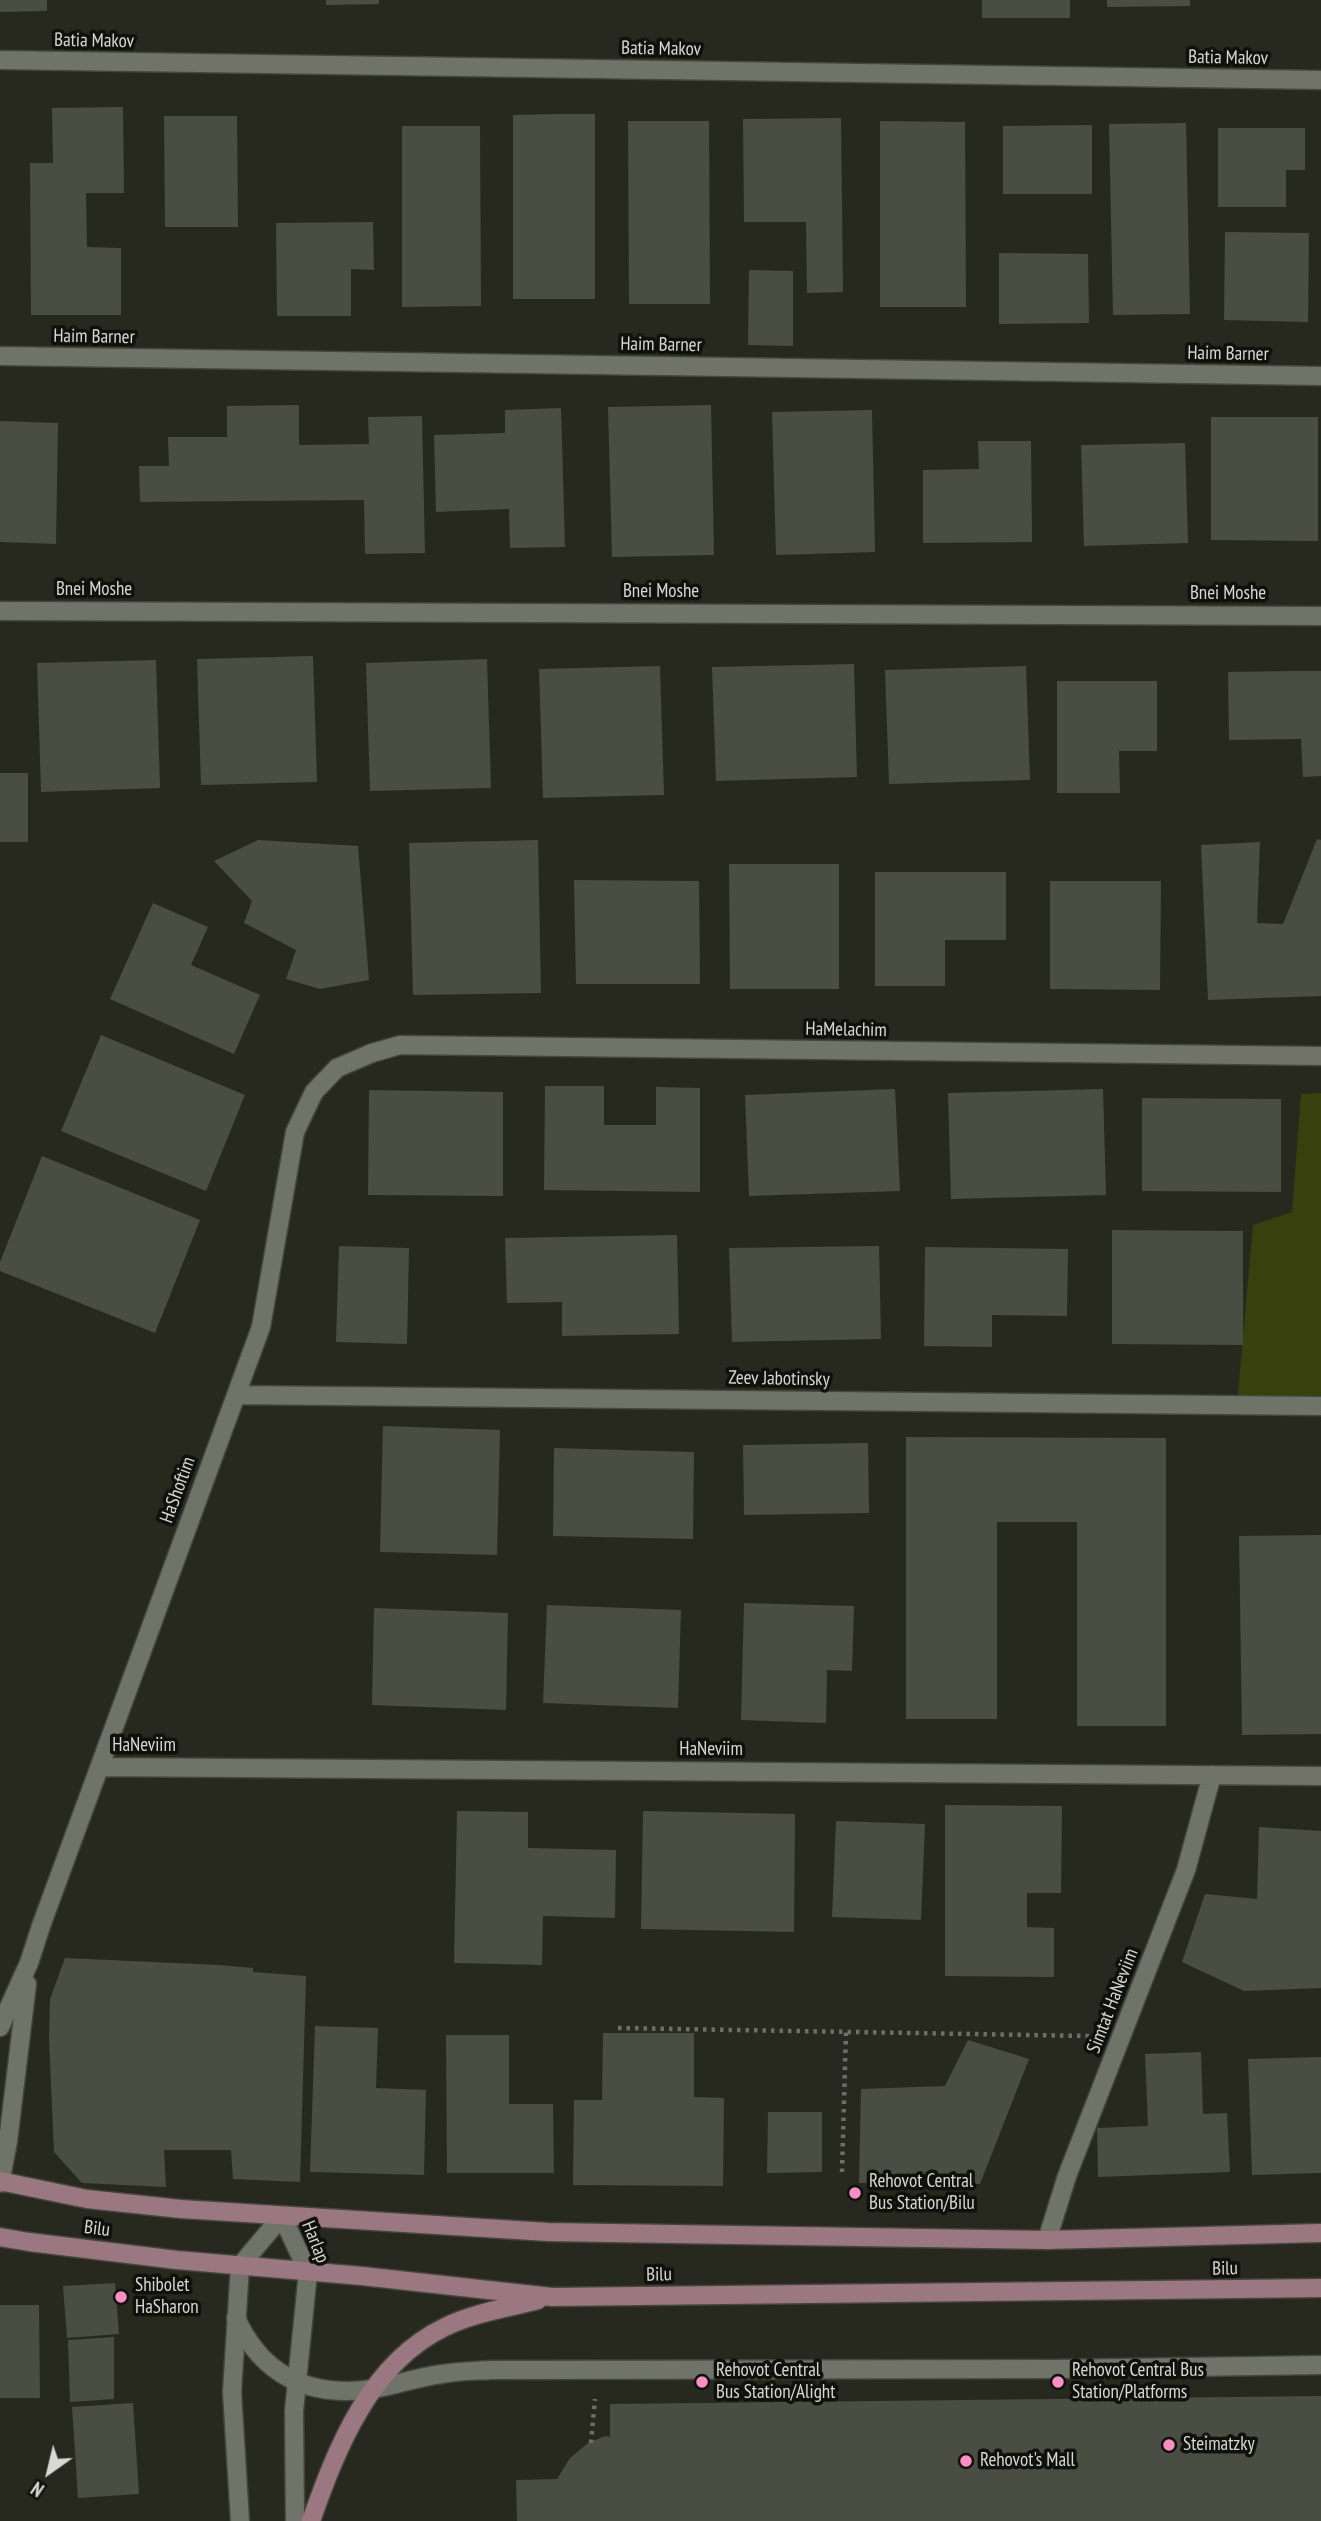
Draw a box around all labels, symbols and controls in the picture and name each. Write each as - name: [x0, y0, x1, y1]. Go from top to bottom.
- street label: Batia Makov: [54, 29, 134, 53]
- street label: Batia Makov: [621, 37, 701, 61]
- street label: Batia Makov: [1188, 46, 1268, 70]
- street label: Haim Barner: [53, 325, 135, 349]
- street label: Haim Barner: [620, 333, 702, 357]
- street label: Haim Barner: [1187, 342, 1269, 366]
- street label: Bnei Moshe: [56, 579, 132, 601]
- street label: Bnei Moshe: [623, 581, 699, 603]
- street label: Bnei Moshe: [1190, 583, 1266, 605]
- street label: HaMelachim: [805, 1018, 887, 1042]
- street label: Zeev Jabotinsky: [728, 1367, 830, 1391]
- street label: HaShoftim: [156, 1454, 200, 1526]
- street label: HaNeviim: [112, 1735, 176, 1757]
- street label: HaNeviim: [679, 1739, 743, 1761]
- street label: Simtat HaNeviim: [1083, 1945, 1143, 2057]
- place label: Rehovot Central Bus Station/Bilu: [869, 2171, 975, 2215]
- marker: Rehovot Central Bus Station/Bilu: [847, 2185, 863, 2201]
- street label: Bilu: [83, 2216, 111, 2242]
- street label: Harlap: [296, 2218, 334, 2266]
- street label: Bilu: [1212, 2257, 1238, 2281]
- street label: Bilu: [646, 2263, 672, 2287]
- place label: Shibolet HaSharon: [135, 2275, 199, 2319]
- marker: Shibolet HaSharon: [113, 2289, 129, 2305]
- place label: Rehovot Central Bus Station/Alight: [716, 2360, 835, 2404]
- place label: Rehovot Central Bus Station/Platforms: [1072, 2360, 1204, 2404]
- marker: Rehovot Central Bus Station/Alight: [694, 2374, 710, 2390]
- marker: Rehovot Central Bus Station/Platforms: [1050, 2374, 1066, 2390]
- place label: Steimatzky: [1183, 2434, 1255, 2456]
- north arrow: [14, 2437, 84, 2507]
- marker: Steimatzky: [1161, 2437, 1177, 2453]
- place label: Rehovot's Mall: [980, 2450, 1075, 2472]
- marker: Rehovot's Mall: [958, 2453, 974, 2469]
- text: N: [26, 2477, 48, 2502]

